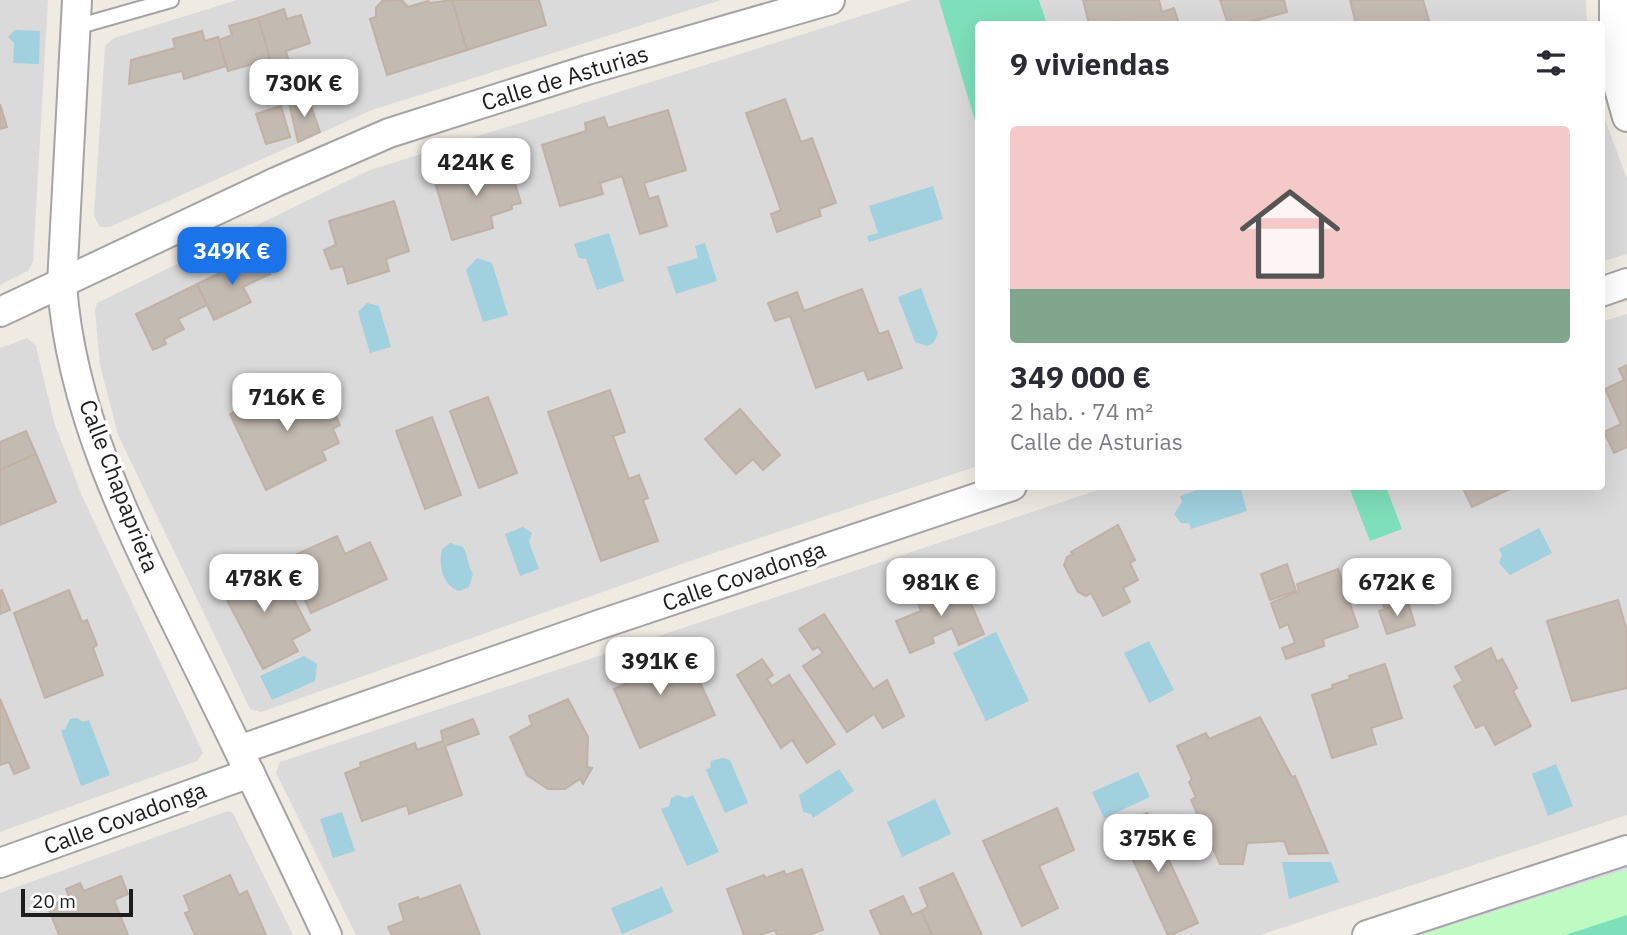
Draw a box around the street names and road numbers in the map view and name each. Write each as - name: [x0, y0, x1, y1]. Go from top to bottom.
- street label: Calle de Asturias: [478, 37, 652, 117]
- street label: Calle Chapaprieta: [73, 395, 167, 576]
- street label: Calle Covadonga: [658, 533, 829, 617]
- street label: Calle Covadonga: [39, 774, 210, 860]

